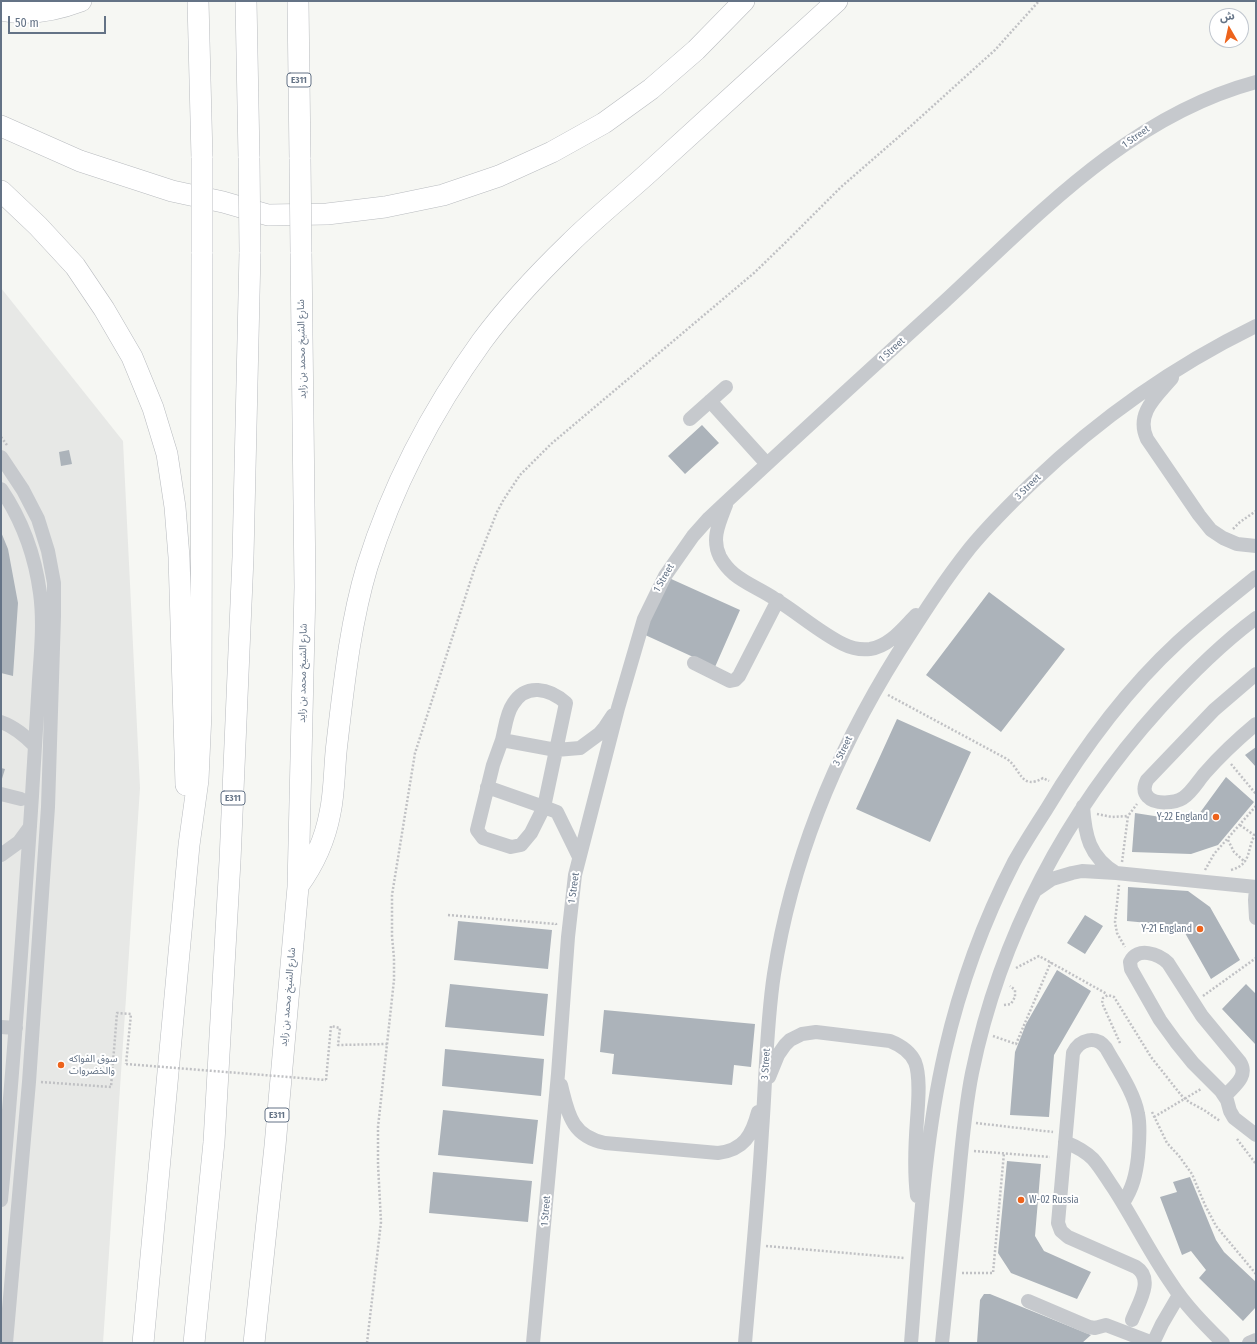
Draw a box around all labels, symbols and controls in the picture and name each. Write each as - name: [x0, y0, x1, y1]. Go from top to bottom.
- scale bar: [10, 8, 108, 34]
- north arrow: [1209, 8, 1249, 48]
- text: ش: [1219, 9, 1236, 24]
- text: 50 m: [15, 16, 39, 30]
- road number: E311: [287, 73, 311, 87]
- street label: 1 Street: [1120, 123, 1152, 151]
- street label: شارع الشيخ محمد بن زايد: [295, 299, 309, 399]
- street label: 1 Street: [877, 335, 907, 365]
- street label: 3 Street: [1013, 472, 1043, 502]
- street label: 1 Street: [651, 562, 677, 594]
- street label: شارع الشيخ محمد بن زايد: [296, 623, 310, 723]
- street label: 3 Street: [831, 734, 855, 768]
- road number: E311: [221, 791, 245, 805]
- place label: Y-22 England: [1157, 811, 1208, 823]
- marker: Y-22 England: [1211, 812, 1221, 822]
- street label: 1 Street: [566, 872, 582, 904]
- place label: Y-21 England: [1141, 923, 1192, 935]
- marker: Y-21 England: [1195, 924, 1205, 934]
- street label: شارع الشيخ محمد بن زايد: [278, 947, 298, 1047]
- street label: 3 Street: [759, 1048, 773, 1080]
- place label: سوق الفواكه والخضروات: [69, 1053, 118, 1076]
- marker: سوق الفواكه والخضروات: [56, 1060, 66, 1070]
- road number: E311: [265, 1108, 289, 1122]
- place label: W-02 Russia: [1029, 1194, 1079, 1206]
- street label: 1 Street: [539, 1195, 553, 1227]
- marker: W-02 Russia: [1016, 1195, 1026, 1205]

